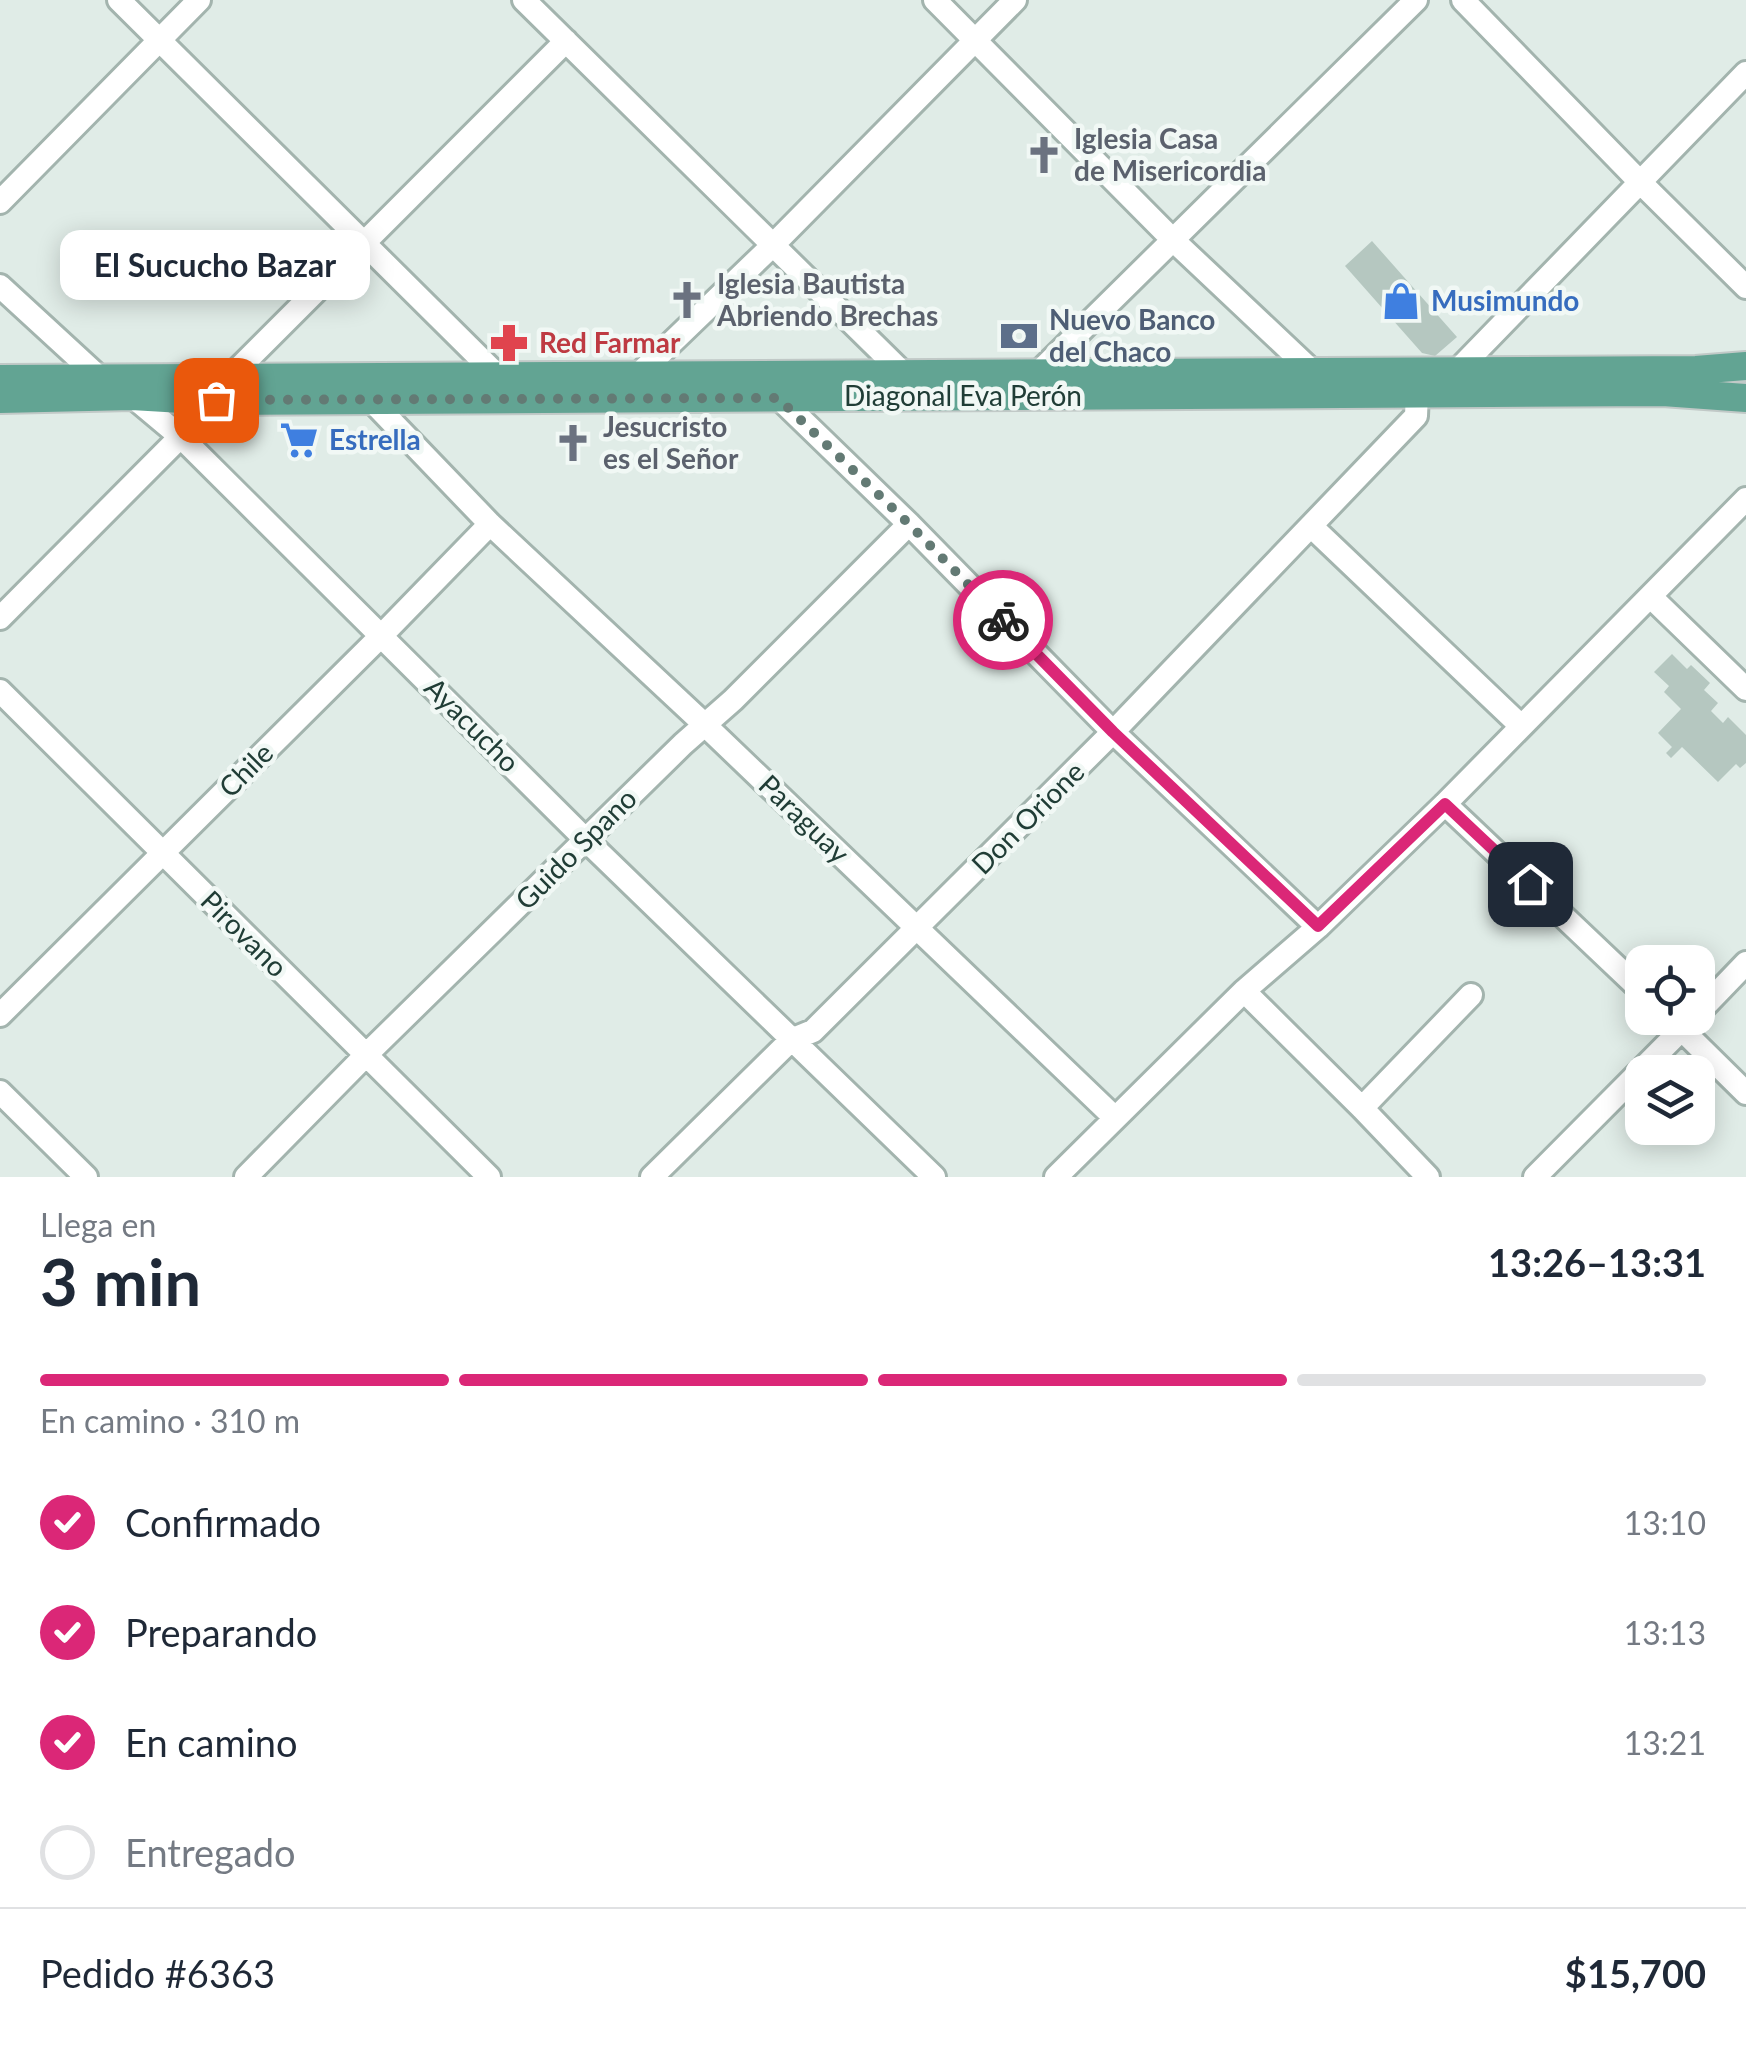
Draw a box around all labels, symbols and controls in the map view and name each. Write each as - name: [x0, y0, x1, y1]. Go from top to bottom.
- place label: Iglesia Casa de Misericordia: [1074, 121, 1266, 187]
- church icon: Iglesia Casa de Misericordia: [1023, 134, 1065, 176]
- callout: El Sucucho Bazar: [61, 230, 371, 300]
- text: El Sucucho Bazar: [94, 245, 336, 284]
- place label: Iglesia Bautista Abriendo Brechas: [716, 266, 938, 332]
- church icon: Iglesia Bautista Abriendo Brechas: [666, 279, 708, 321]
- shop icon: Musimundo: [1380, 280, 1422, 322]
- place label: Musimundo: [1431, 283, 1579, 317]
- place label: Nuevo Banco del Chaco: [1049, 302, 1215, 368]
- bank icon: Nuevo Banco del Chaco: [998, 315, 1040, 357]
- pharmacy icon: Red Farmar: [488, 322, 530, 364]
- place label: Red Farmar: [539, 325, 681, 359]
- pin: [174, 358, 259, 443]
- icon: bag: [189, 373, 244, 428]
- street label: Diagonal Eva Perón: [844, 378, 1082, 412]
- place label: Jesucristo es el Señor: [603, 409, 739, 475]
- supermarket icon: Estrella: [278, 419, 320, 461]
- place label: Estrella: [329, 422, 421, 456]
- church icon: Jesucristo es el Señor: [552, 422, 594, 464]
- courier: [953, 570, 1053, 670]
- icon: bike: [976, 593, 1031, 648]
- street label: Ayacucho: [418, 670, 527, 779]
- street label: Chile: [211, 735, 279, 803]
- street label: Don Orione: [964, 754, 1091, 881]
- street label: Paraguay: [752, 767, 857, 870]
- street label: Guido Spano: [508, 781, 643, 916]
- pin: [1488, 842, 1573, 927]
- icon: home: [1503, 857, 1558, 912]
- street label: Pirovano: [194, 883, 295, 984]
- map controls: [1625, 945, 1715, 1145]
- button: locate: [1625, 945, 1715, 1035]
- button: layers: [1625, 1055, 1715, 1145]
- text: Llega en: [40, 1205, 156, 1244]
- text: 13:26–13:31: [1488, 1239, 1706, 1285]
- text: 3 min: [40, 1242, 201, 1320]
- text: En camino · 310 m: [40, 1401, 300, 1440]
- icon: check: [40, 1495, 95, 1550]
- text: Confirmado: [125, 1499, 321, 1545]
- text: 13:10: [1624, 1503, 1706, 1542]
- icon: check: [40, 1605, 95, 1660]
- text: Preparando: [125, 1609, 317, 1655]
- text: 13:13: [1624, 1613, 1706, 1652]
- icon: check: [40, 1715, 95, 1770]
- text: En camino: [125, 1719, 298, 1765]
- text: 13:21: [1624, 1723, 1706, 1762]
- text: Entregado: [125, 1829, 296, 1875]
- text: Pedido #6363: [40, 1950, 275, 1996]
- text: $15,700: [1565, 1950, 1706, 1996]

